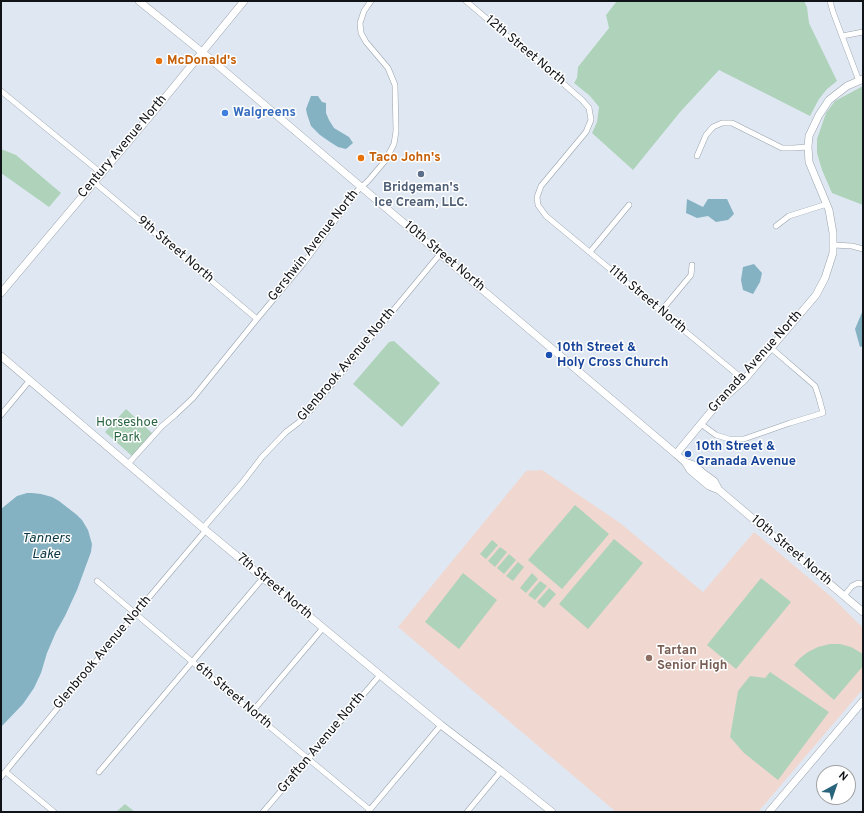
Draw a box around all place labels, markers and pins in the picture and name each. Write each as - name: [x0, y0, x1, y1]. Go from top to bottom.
- place label: McDonald's: [167, 53, 237, 69]
- marker: McDonald's: [154, 56, 164, 66]
- place label: Walgreens: [233, 105, 296, 121]
- marker: Walgreens: [220, 108, 230, 118]
- place label: Taco John's: [369, 150, 441, 166]
- marker: Taco John's: [356, 153, 366, 163]
- marker: Bridgeman's Ice Cream, LLC.: [416, 169, 426, 179]
- place label: Bridgeman's Ice Cream, LLC.: [374, 180, 468, 211]
- place label: 10th Street & Holy Cross Church: [557, 340, 668, 371]
- marker: 10th Street & Holy Cross Church: [544, 350, 554, 360]
- place label: 10th Street & Granada Avenue: [696, 439, 796, 470]
- marker: 10th Street & Granada Avenue: [683, 449, 693, 459]
- place label: Tartan Senior High: [657, 643, 728, 674]
- marker: Tartan Senior High: [644, 653, 654, 663]

